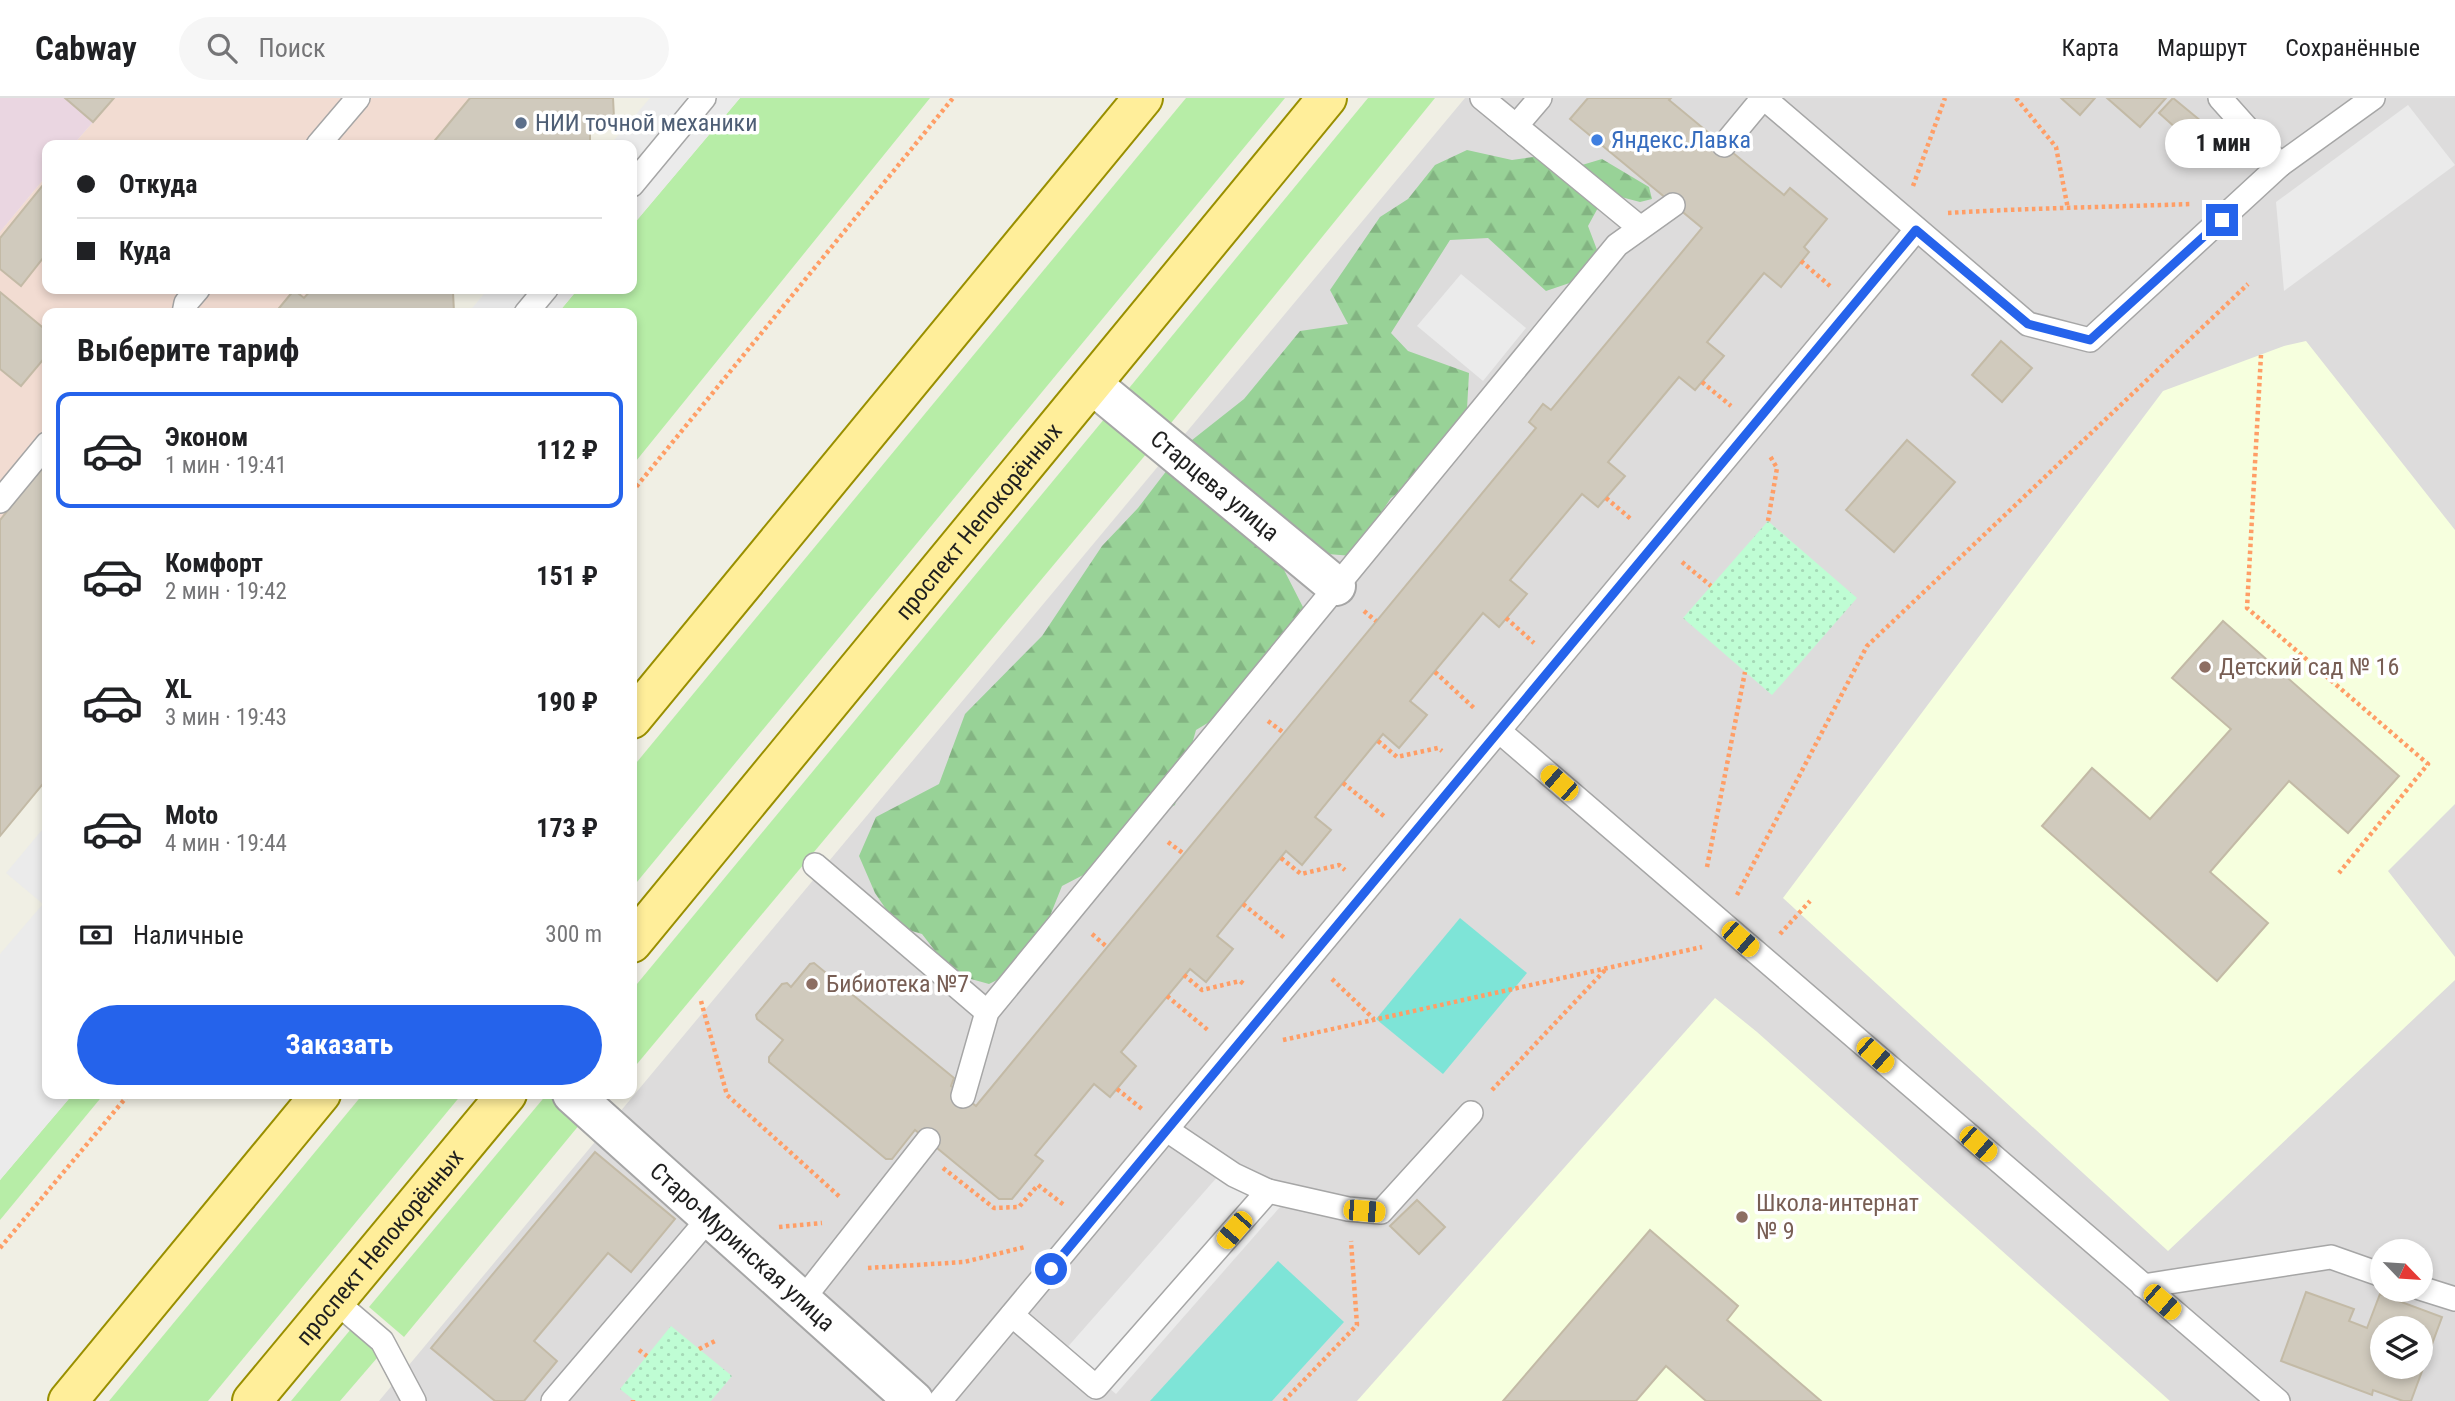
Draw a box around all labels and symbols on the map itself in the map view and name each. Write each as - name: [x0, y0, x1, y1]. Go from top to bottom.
- place label: НИИ точной механики: [535, 109, 757, 137]
- marker: НИИ точной механики: [513, 115, 529, 131]
- callout: 1 мин: [2164, 118, 2280, 167]
- place label: Яндекс.Лавка: [1611, 126, 1751, 154]
- marker: Яндекс.Лавка: [1589, 132, 1605, 148]
- route end: [2206, 204, 2238, 236]
- street label: проспект Непокорённых: [890, 417, 1068, 625]
- street label: Старцева улица: [1145, 425, 1285, 547]
- place label: Детский сад № 16: [2219, 653, 2399, 681]
- marker: Детский сад № 16: [2197, 659, 2213, 675]
- car: [1537, 761, 1582, 805]
- car: [1718, 917, 1763, 961]
- place label: Бибиотека №7: [826, 970, 969, 998]
- marker: Бибиотека №7: [804, 976, 820, 992]
- car: [1853, 1033, 1898, 1077]
- car: [1956, 1122, 2001, 1166]
- street label: проспект Непокорённых: [290, 1144, 469, 1351]
- street label: Старо-Муринская улица: [644, 1157, 841, 1337]
- place label: Школа-интернат № 9: [1756, 1189, 1919, 1245]
- car: [1343, 1199, 1386, 1223]
- car: [1213, 1207, 1256, 1253]
- marker: Школа-интернат № 9: [1734, 1209, 1750, 1225]
- north arrow: [2370, 1239, 2432, 1302]
- route start: [1035, 1253, 1067, 1285]
- car: [2140, 1280, 2185, 1324]

